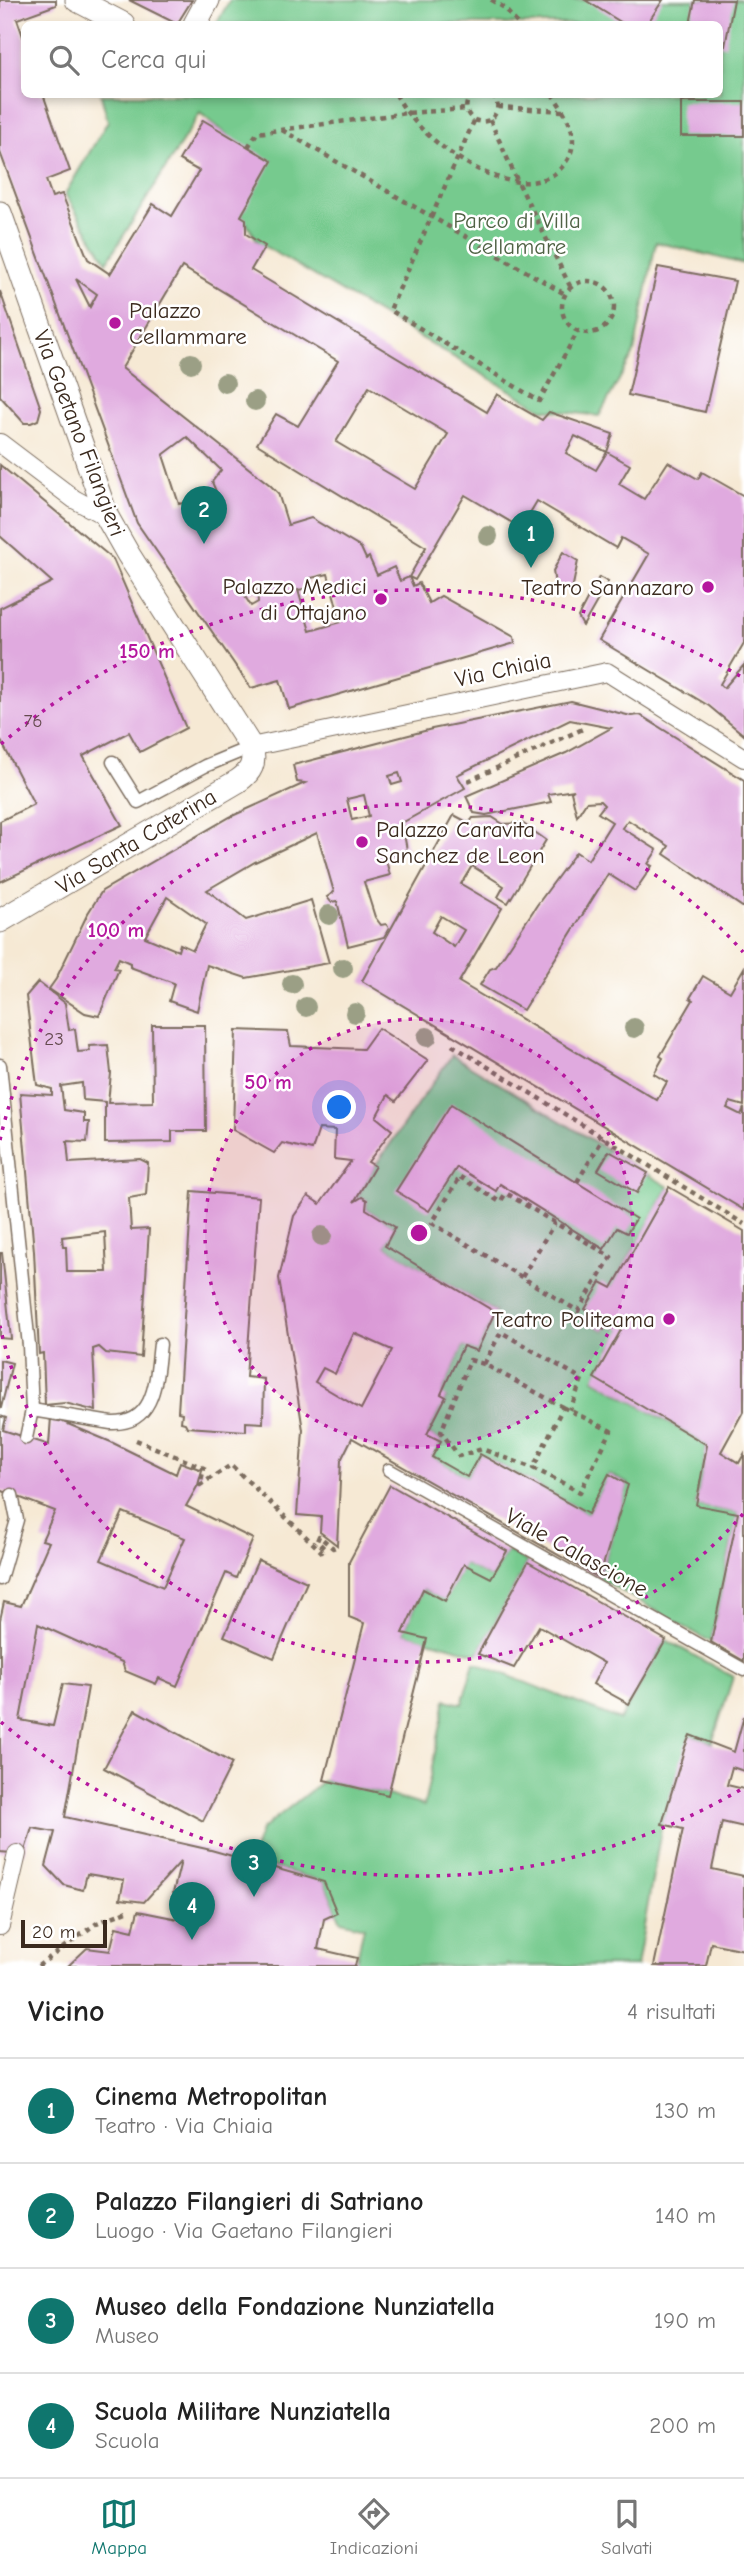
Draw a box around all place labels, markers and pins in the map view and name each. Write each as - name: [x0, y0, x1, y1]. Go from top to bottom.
- place label: Palazzo Cellammare: [129, 297, 247, 350]
- marker: Palazzo Cellammare: [107, 315, 123, 331]
- pin: 2: [181, 486, 227, 544]
- pin: 1: [508, 510, 554, 568]
- place label: Palazzo Medici di Ottajano: [223, 573, 367, 626]
- place label: Teatro Sannazaro: [521, 574, 694, 601]
- marker: Teatro Sannazaro: [700, 579, 716, 595]
- marker: Palazzo Medici di Ottajano: [373, 591, 389, 607]
- place label: Palazzo Caravita Sanchez de Leon: [376, 816, 545, 869]
- marker: Palazzo Caravita Sanchez de Leon: [354, 834, 370, 850]
- centre of rings: [407, 1221, 431, 1245]
- place label: Teatro Politeama: [492, 1306, 655, 1333]
- marker: Teatro Politeama: [661, 1311, 677, 1327]
- pin: 3: [231, 1839, 277, 1897]
- pin: 4: [169, 1882, 215, 1940]

